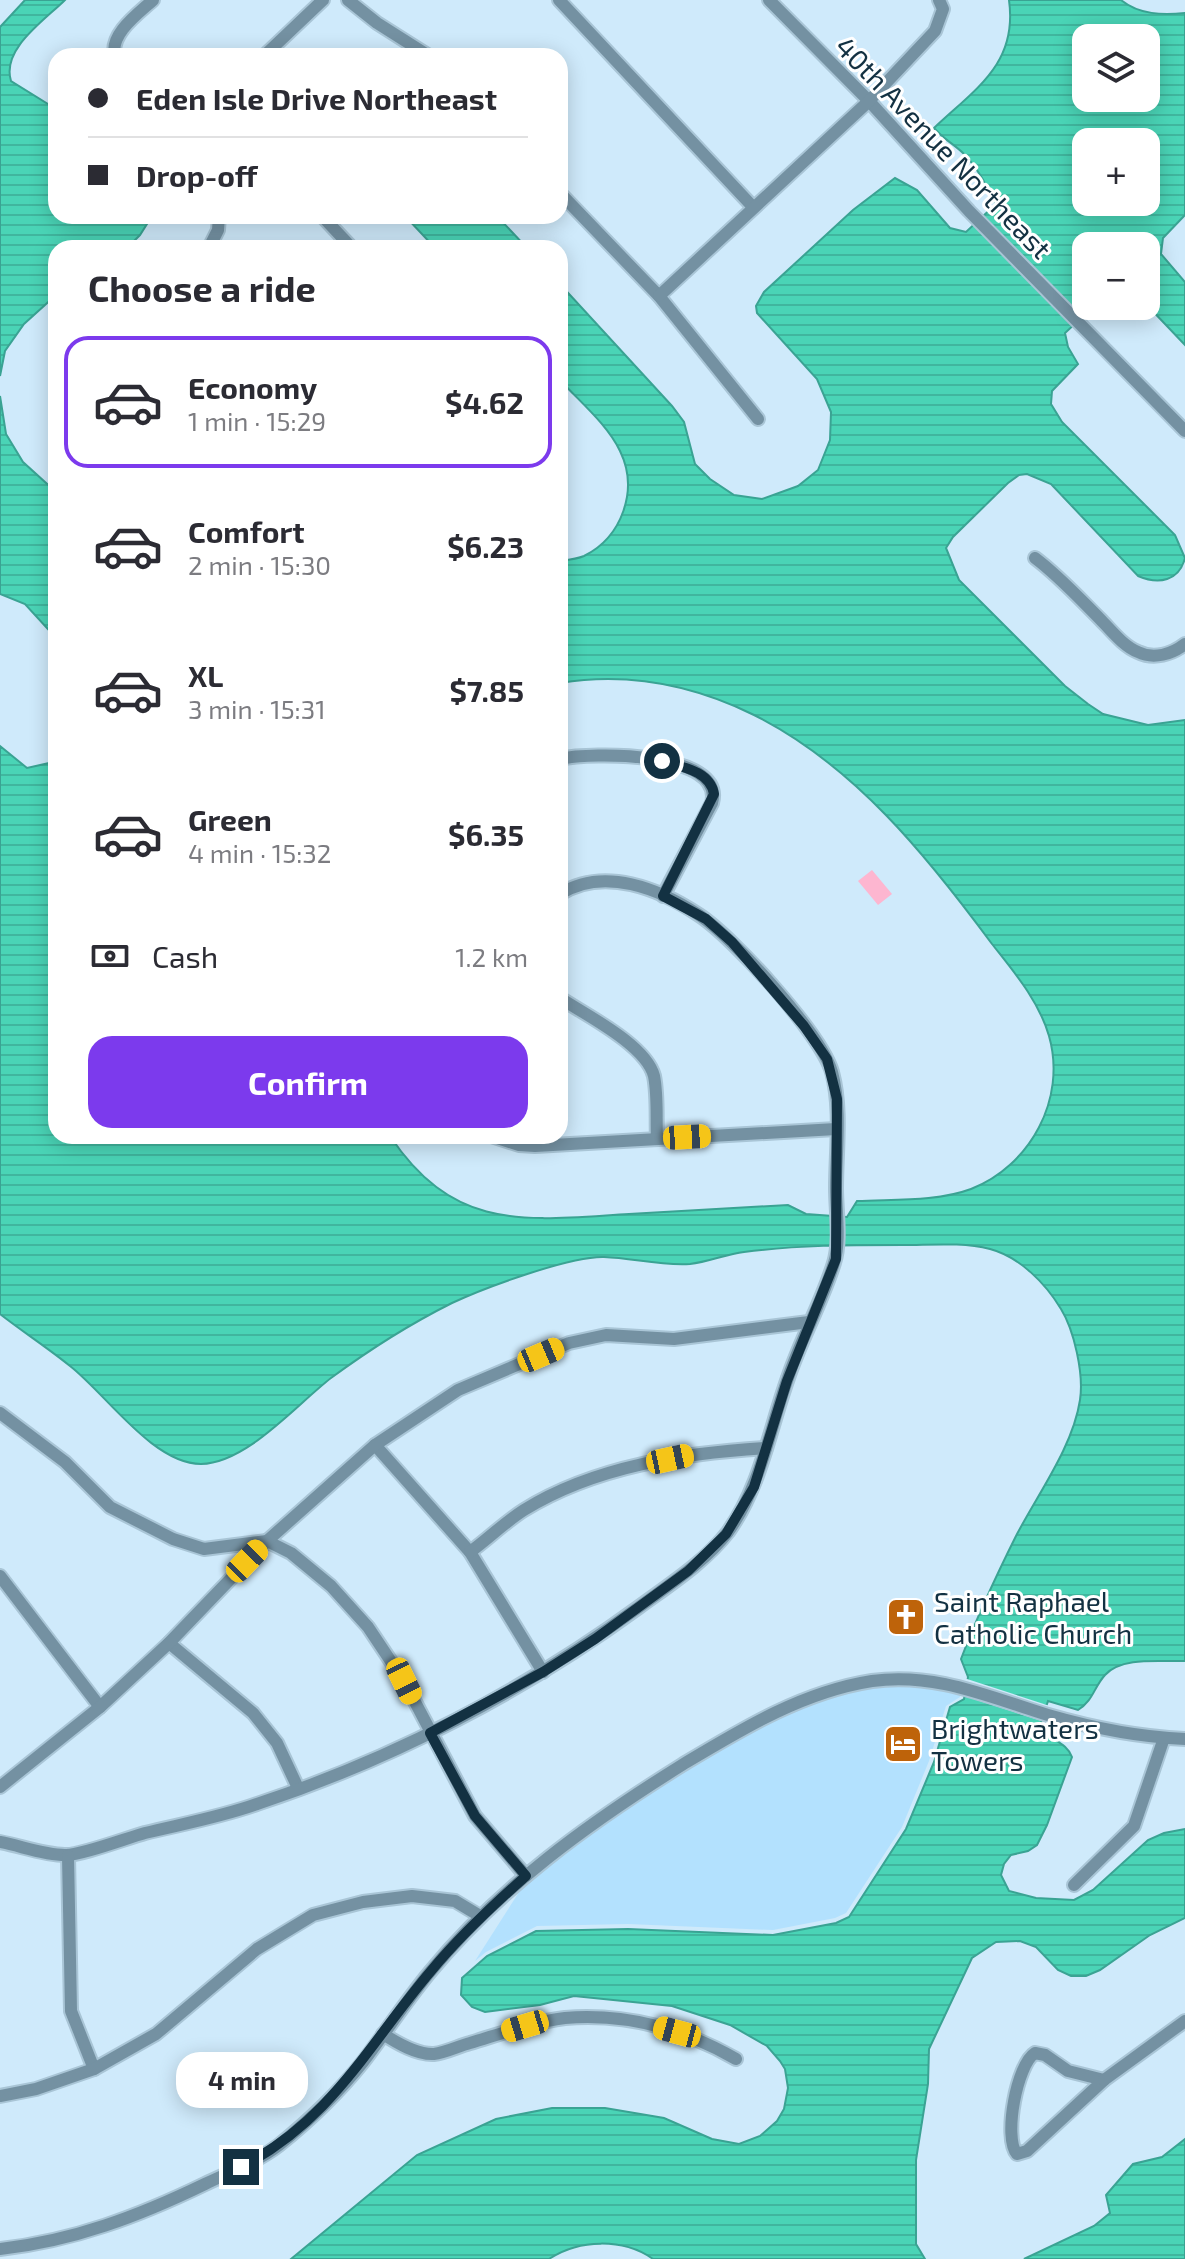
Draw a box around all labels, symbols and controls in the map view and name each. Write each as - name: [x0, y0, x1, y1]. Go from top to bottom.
- map controls: [1072, 24, 1160, 320]
- button: layers: [1072, 24, 1160, 112]
- street label: 40th Avenue Northeast: [829, 29, 1059, 265]
- text: Eden Isle Drive Northeast: [136, 80, 497, 116]
- button: +: [1072, 128, 1160, 216]
- text: Drop-off: [136, 157, 258, 193]
- button: −: [1072, 232, 1160, 320]
- text: Choose a ride: [88, 266, 316, 309]
- icon: car: [92, 366, 164, 438]
- text: Economy: [188, 369, 317, 405]
- text: $4.62: [445, 384, 524, 420]
- text: 1 min · 15:29: [188, 405, 326, 436]
- icon: car: [92, 510, 164, 582]
- text: Comfort: [188, 513, 305, 549]
- text: $6.23: [447, 528, 524, 564]
- text: 2 min · 15:30: [188, 549, 331, 580]
- icon: car: [92, 654, 164, 726]
- text: XL: [188, 657, 223, 693]
- text: $7.85: [449, 672, 524, 708]
- text: 3 min · 15:31: [188, 693, 326, 724]
- route start: [644, 743, 680, 779]
- icon: car: [92, 798, 164, 870]
- text: Green: [188, 801, 272, 837]
- text: $6.35: [448, 816, 524, 852]
- text: 4 min · 15:32: [188, 837, 331, 868]
- icon: cash: [88, 934, 132, 978]
- text: Cash: [152, 938, 218, 974]
- text: 1.2 km: [455, 941, 528, 972]
- button: Confirm: [88, 1036, 528, 1128]
- car: [662, 1124, 712, 1150]
- car: [514, 1335, 568, 1375]
- car: [644, 1442, 696, 1476]
- car: [222, 1535, 272, 1587]
- place label: Saint Raphael Catholic Church: [934, 1584, 1132, 1650]
- church icon: Saint Raphael Catholic Church: [885, 1596, 927, 1638]
- car: [383, 1654, 425, 1708]
- place label: Brightwaters Towers: [931, 1711, 1099, 1777]
- hotel icon: Brightwaters Towers: [882, 1723, 924, 1765]
- car: [499, 2008, 551, 2044]
- car: [651, 2014, 703, 2050]
- callout: 4 min: [175, 2051, 307, 2107]
- text: 4 min: [208, 2064, 276, 2095]
- route end: [223, 2149, 259, 2185]

